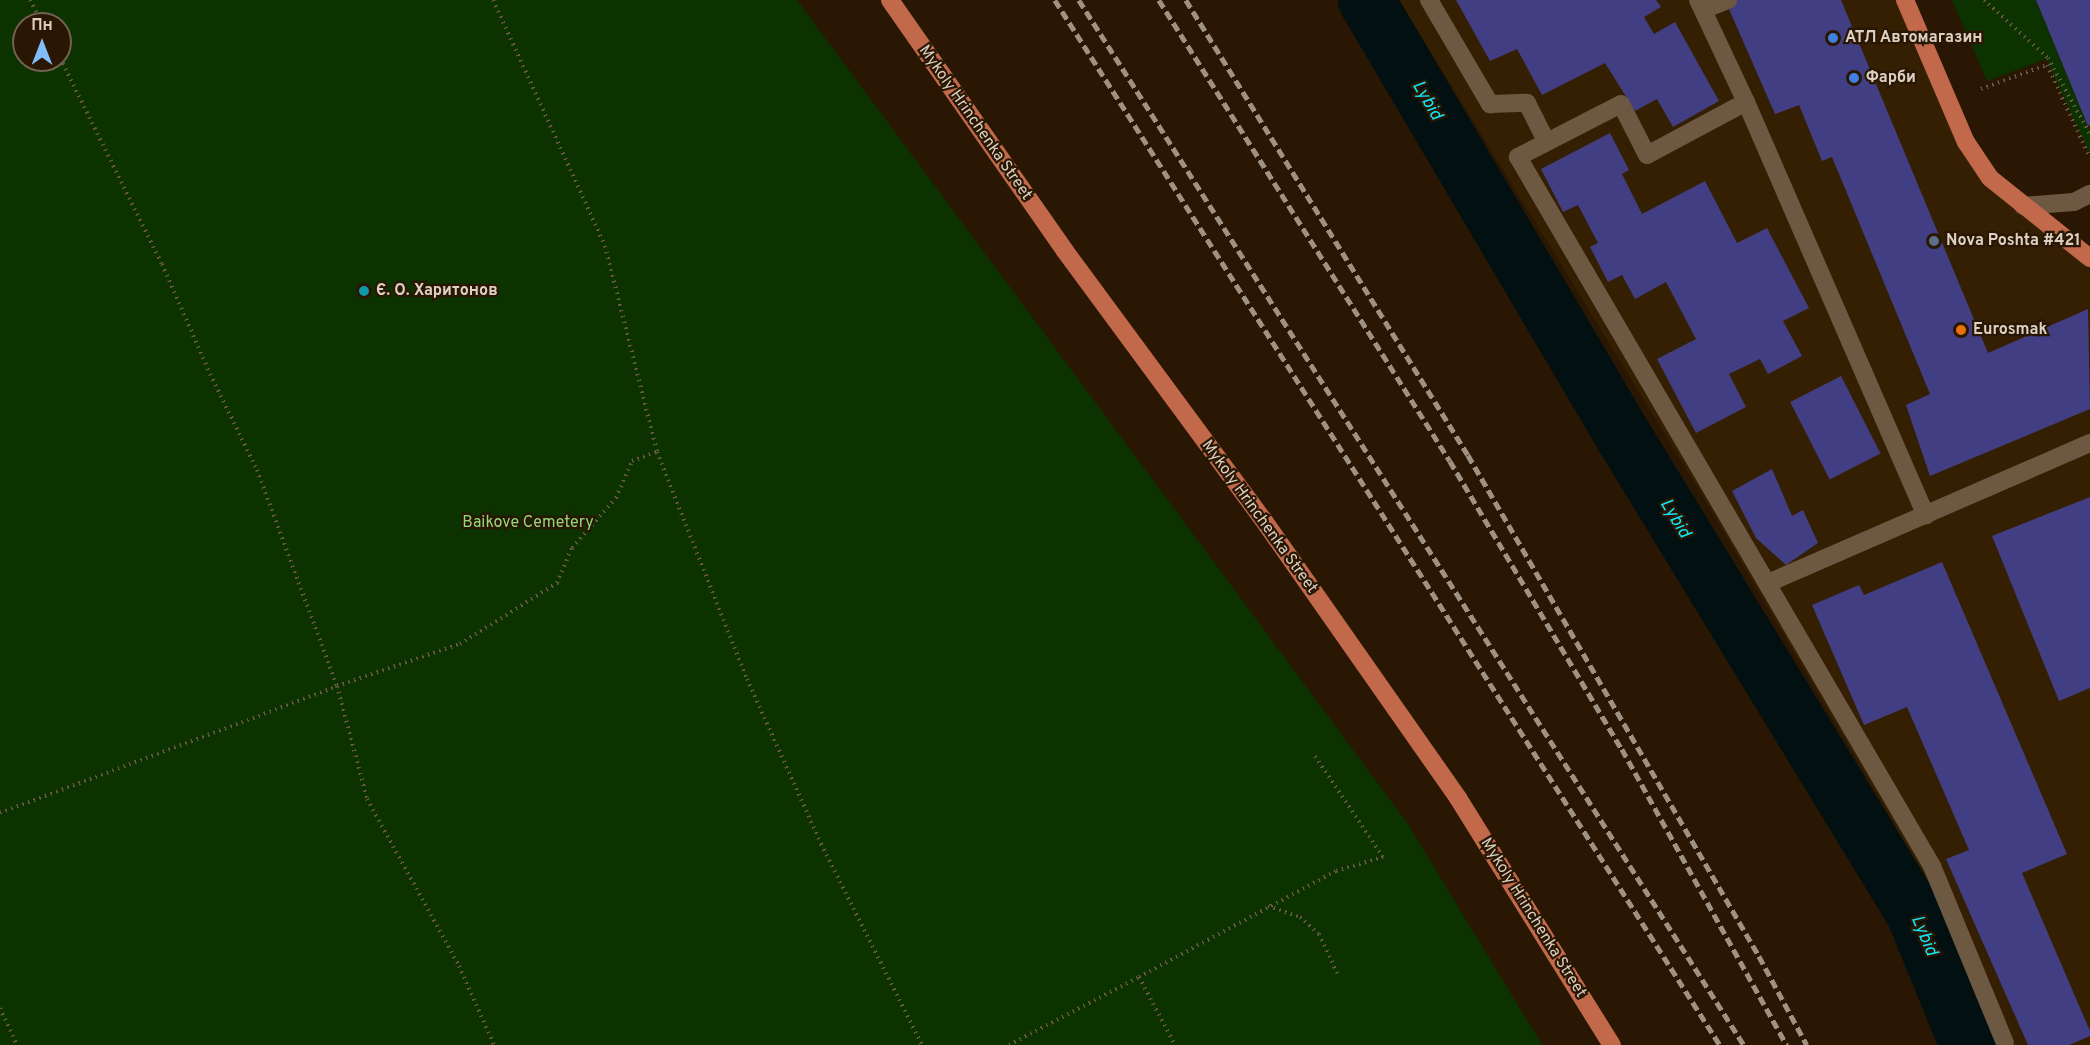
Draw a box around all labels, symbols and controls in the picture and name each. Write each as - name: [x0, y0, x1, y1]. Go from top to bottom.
- north arrow: [12, 12, 72, 72]
- text: Пн: [31, 16, 53, 36]
- place label: АТЛ Автомагазин: [1845, 28, 1983, 48]
- marker: АТЛ Автомагазин: [1826, 31, 1840, 45]
- street label: Mykoly Hrinchenka Street: [914, 42, 1036, 204]
- place label: Фарби: [1866, 68, 1916, 88]
- marker: Фарби: [1847, 71, 1861, 85]
- water label: Lybid: [1406, 77, 1446, 125]
- place label: Nova Poshta #421: [1946, 231, 2081, 251]
- marker: Nova Poshta #421: [1927, 234, 1941, 248]
- place label: Є. О. Харитонов: [376, 281, 498, 301]
- marker: Є. О. Харитонов: [357, 284, 371, 298]
- place label: Eurosmak: [1973, 320, 2047, 340]
- marker: Eurosmak: [1954, 323, 1968, 337]
- street label: Mykoly Hrinchenka Street: [1197, 437, 1321, 597]
- water label: Lybid: [1654, 495, 1694, 543]
- park label: Baikove Cemetery: [462, 513, 594, 533]
- street label: Mykoly Hrinchenka Street: [1476, 835, 1590, 1001]
- water label: Lybid: [1905, 912, 1941, 960]

